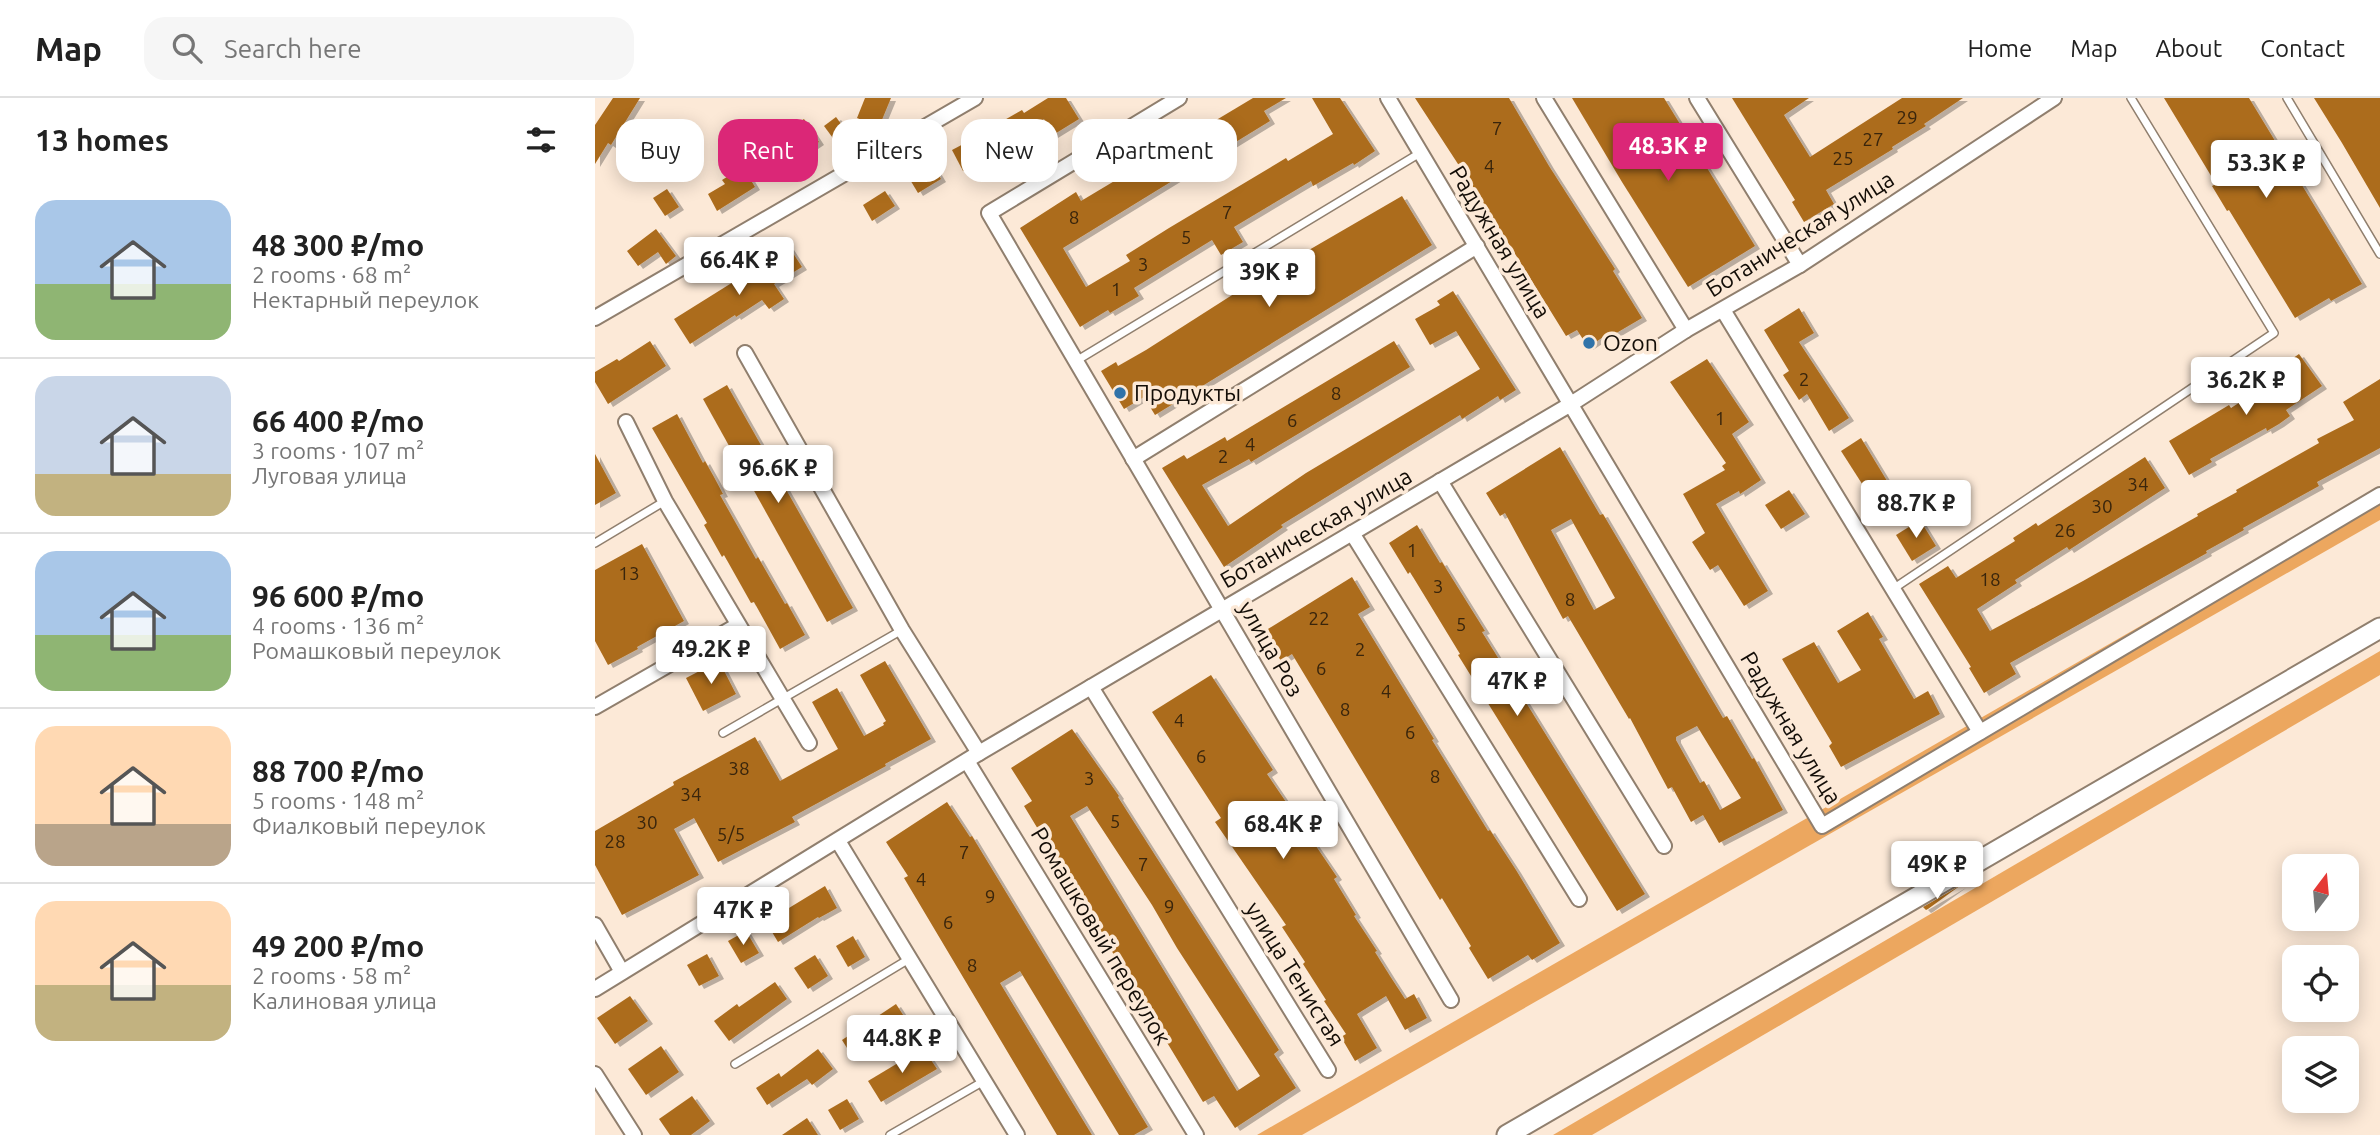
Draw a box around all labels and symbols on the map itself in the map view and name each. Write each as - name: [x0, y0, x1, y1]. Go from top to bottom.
- house number: 29: [1896, 106, 1918, 128]
- house number: 7: [1492, 117, 1502, 139]
- pin: 48.3K ₽: [1603, 123, 1733, 183]
- house number: 27: [1862, 128, 1884, 150]
- pin: 53.3K ₽: [2201, 140, 2331, 200]
- house number: 25: [1832, 147, 1854, 169]
- house number: 4: [1484, 155, 1494, 177]
- street label: Радужная улица: [1445, 161, 1556, 323]
- street label: Ботаническая улица: [1701, 166, 1898, 302]
- house number: 7: [1222, 201, 1232, 223]
- house number: 8: [1069, 206, 1079, 228]
- house number: 5: [1181, 226, 1191, 248]
- pin: 66.4K ₽: [674, 238, 804, 297]
- pin: 39K ₽: [1220, 250, 1318, 309]
- house number: 3: [1138, 253, 1148, 275]
- house number: 1: [1111, 278, 1121, 300]
- place label: Ozon: [1603, 330, 1658, 355]
- marker: Ozon: [1581, 335, 1597, 351]
- pin: 36.2K ₽: [2181, 358, 2311, 417]
- house number: 2: [1799, 368, 1809, 390]
- place label: Продукты: [1134, 380, 1241, 405]
- house number: 8: [1331, 382, 1341, 404]
- marker: Продукты: [1112, 385, 1128, 401]
- house number: 1: [1715, 407, 1725, 429]
- house number: 6: [1287, 409, 1297, 431]
- house number: 4: [1245, 433, 1255, 455]
- house number: 2: [1218, 445, 1228, 467]
- pin: 96.6K ₽: [713, 446, 843, 505]
- street label: Ботаническая улица: [1216, 463, 1416, 592]
- house number: 34: [2127, 473, 2149, 495]
- pin: 88.7K ₽: [1851, 480, 1981, 540]
- house number: 30: [2091, 495, 2113, 517]
- house number: 26: [2054, 519, 2076, 541]
- house number: 1: [1407, 539, 1417, 561]
- house number: 13: [618, 562, 640, 584]
- house number: 18: [1979, 568, 2001, 590]
- house number: 3: [1433, 575, 1443, 597]
- house number: 8: [1565, 588, 1575, 610]
- street label: улица Роз: [1234, 597, 1309, 701]
- house number: 22: [1308, 607, 1330, 629]
- house number: 5: [1456, 613, 1466, 635]
- pin: 49.2K ₽: [646, 626, 776, 686]
- house number: 2: [1355, 638, 1365, 660]
- street label: Радужная улица: [1736, 647, 1847, 809]
- house number: 6: [1316, 657, 1326, 679]
- pin: 47K ₽: [1468, 658, 1566, 718]
- house number: 4: [1381, 680, 1391, 702]
- house number: 8: [1340, 698, 1350, 720]
- house number: 4: [1174, 709, 1184, 731]
- house number: 6: [1405, 721, 1415, 743]
- house number: 6: [1196, 745, 1206, 767]
- house number: 38: [728, 757, 750, 779]
- house number: 8: [1430, 765, 1440, 787]
- house number: 3: [1084, 767, 1094, 789]
- house number: 34: [680, 783, 702, 805]
- pin: 68.4K ₽: [1218, 802, 1348, 861]
- house number: 5: [1110, 810, 1120, 832]
- house number: 30: [636, 811, 658, 833]
- house number: 5/5: [717, 823, 745, 845]
- street label: Ромашковый переулок: [1027, 823, 1176, 1049]
- house number: 28: [604, 830, 626, 852]
- house number: 7: [959, 841, 969, 863]
- pin: 49K ₽: [1888, 842, 1986, 901]
- house number: 7: [1138, 853, 1148, 875]
- north arrow: [2282, 854, 2359, 931]
- house number: 4: [916, 868, 926, 890]
- house number: 9: [985, 885, 995, 907]
- pin: 47K ₽: [694, 888, 792, 947]
- house number: 9: [1164, 895, 1174, 917]
- street label: улица Тенистая: [1241, 897, 1350, 1050]
- house number: 6: [943, 911, 953, 933]
- house number: 8: [967, 954, 977, 976]
- pin: 44.8K ₽: [837, 1016, 967, 1075]

